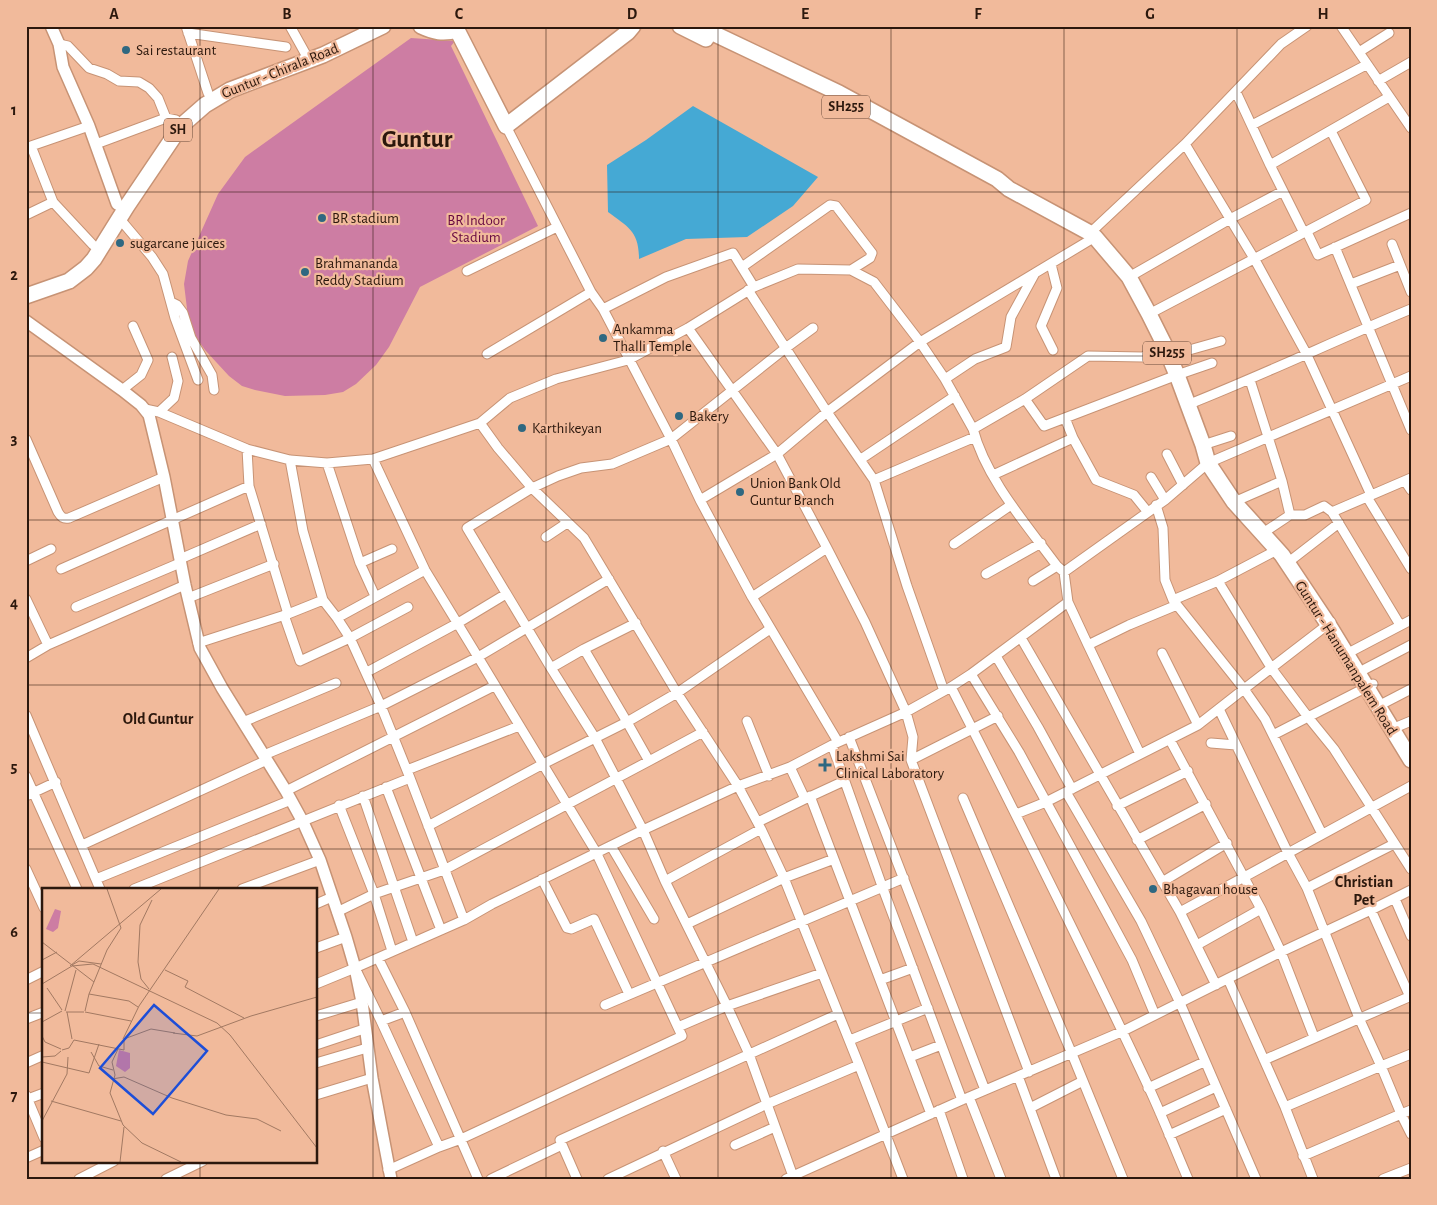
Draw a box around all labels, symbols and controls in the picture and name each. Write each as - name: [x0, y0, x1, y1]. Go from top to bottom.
- text: A: [109, 6, 119, 22]
- text: B: [282, 6, 292, 22]
- text: C: [455, 6, 464, 22]
- text: D: [627, 6, 638, 22]
- text: E: [801, 6, 809, 22]
- text: F: [974, 6, 982, 22]
- text: G: [1145, 6, 1155, 22]
- text: H: [1317, 6, 1329, 22]
- street label: Guntur - Chirala Road: [220, 41, 341, 101]
- place label: Sai restaurant: [136, 43, 217, 58]
- marker: Sai restaurant: [120, 44, 132, 56]
- road number: SH255: [822, 95, 870, 118]
- text: 1: [11, 102, 17, 118]
- road number: SH: [164, 118, 192, 142]
- district label: Guntur: [382, 127, 453, 152]
- place label: BR stadium: [332, 211, 399, 226]
- marker: BR stadium: [316, 212, 328, 224]
- park label: BR Indoor Stadium: [447, 213, 505, 245]
- place label: sugarcane juices: [130, 236, 225, 251]
- marker: sugarcane juices: [114, 237, 126, 249]
- place label: Brahmananda Reddy Stadium: [315, 256, 404, 288]
- marker: Brahmananda Reddy Stadium: [299, 266, 311, 278]
- text: 2: [10, 267, 18, 283]
- place label: Ankamma Thalli Temple: [613, 322, 692, 354]
- marker: Ankamma Thalli Temple: [597, 332, 609, 344]
- road number: SH255: [1143, 342, 1191, 364]
- place label: Bakery: [689, 409, 730, 424]
- marker: Bakery: [673, 410, 685, 422]
- place label: Karthikeyan: [532, 421, 602, 436]
- marker: Karthikeyan: [516, 422, 528, 434]
- text: 3: [11, 431, 18, 447]
- place label: Union Bank Old Guntur Branch: [750, 476, 841, 508]
- marker: Union Bank Old Guntur Branch: [734, 486, 746, 498]
- street label: Guntur - Hanumanpalem Road: [1292, 578, 1400, 738]
- text: 4: [10, 595, 18, 611]
- district label: Old Guntur: [123, 711, 194, 727]
- place label: Lakshmi Sai Clinical Laboratory: [836, 749, 945, 781]
- marker: Lakshmi Sai Clinical Laboratory: [818, 758, 832, 772]
- text: 5: [11, 759, 18, 775]
- district label: Christian Pet: [1335, 874, 1393, 908]
- place label: Bhagavan house: [1163, 882, 1258, 897]
- marker: Bhagavan house: [1147, 883, 1159, 895]
- inset map: [42, 888, 318, 1162]
- text: 6: [10, 924, 18, 940]
- text: 7: [11, 1088, 18, 1104]

